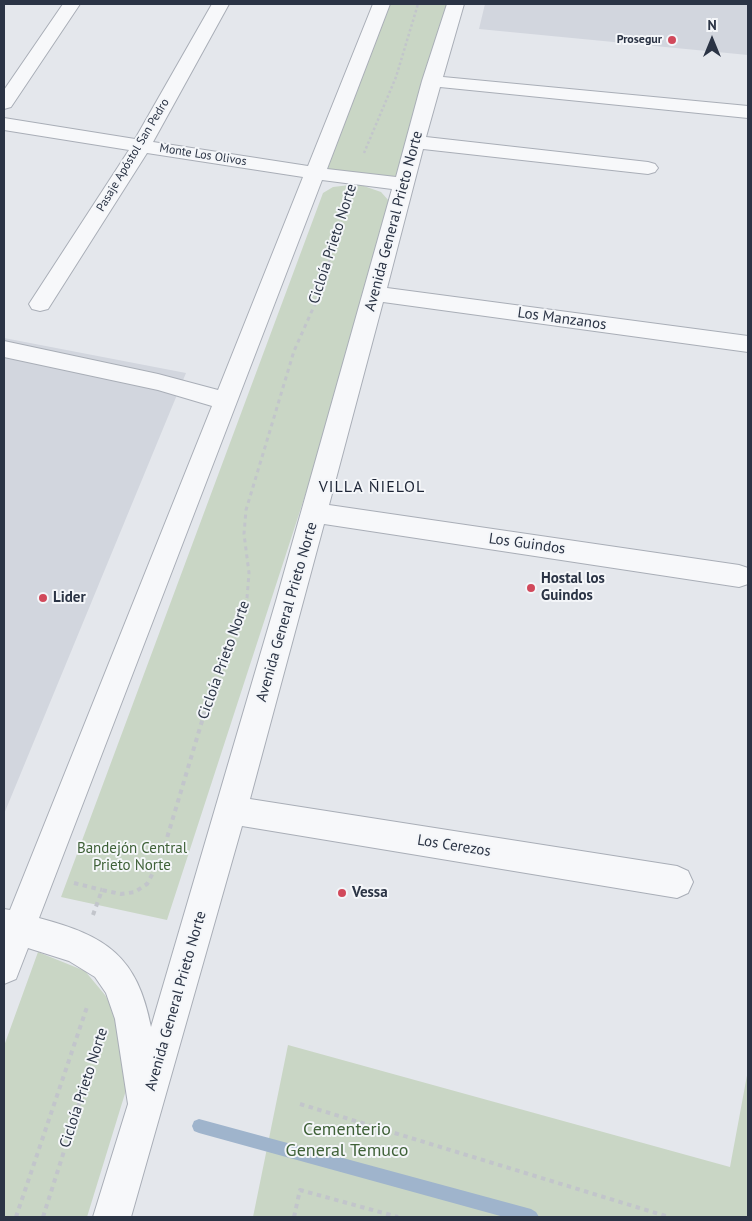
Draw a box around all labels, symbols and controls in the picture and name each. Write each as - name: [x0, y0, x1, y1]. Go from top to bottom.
- north arrow: [687, 15, 737, 65]
- text: N: [707, 16, 717, 34]
- place label: Prosegur: [617, 33, 662, 47]
- marker: Prosegur: [666, 34, 678, 46]
- street label: Pasaje Apóstol San Pedro: [94, 96, 172, 214]
- street label: Avenida General Prieto Norte: [361, 129, 427, 313]
- street label: Monte Los Olivos: [158, 141, 248, 169]
- street label: Cicloía Prieto Norte: [305, 182, 361, 306]
- street label: Los Manzanos: [516, 304, 608, 334]
- district label: VILLA ÑIELOL: [317, 477, 427, 497]
- street label: Avenida General Prieto Norte: [253, 520, 321, 704]
- street label: Los Guindos: [488, 530, 566, 558]
- place label: Hostal los Guindos: [541, 570, 605, 605]
- marker: Hostal los Guindos: [525, 582, 537, 594]
- place label: Lider: [53, 589, 86, 607]
- marker: Lider: [37, 592, 49, 604]
- street label: Cicloía Prieto Norte: [194, 598, 254, 722]
- street label: Los Cerezos: [416, 831, 492, 861]
- park label: Bandejón Central Prieto Norte: [77, 840, 187, 875]
- place label: Vessa: [352, 884, 388, 902]
- marker: Vessa: [336, 887, 348, 899]
- street label: Avenida General Prieto Norte: [142, 909, 210, 1093]
- street label: Cicloía Prieto Norte: [56, 1026, 112, 1150]
- park label: Cementerio General Temuco: [286, 1119, 408, 1162]

